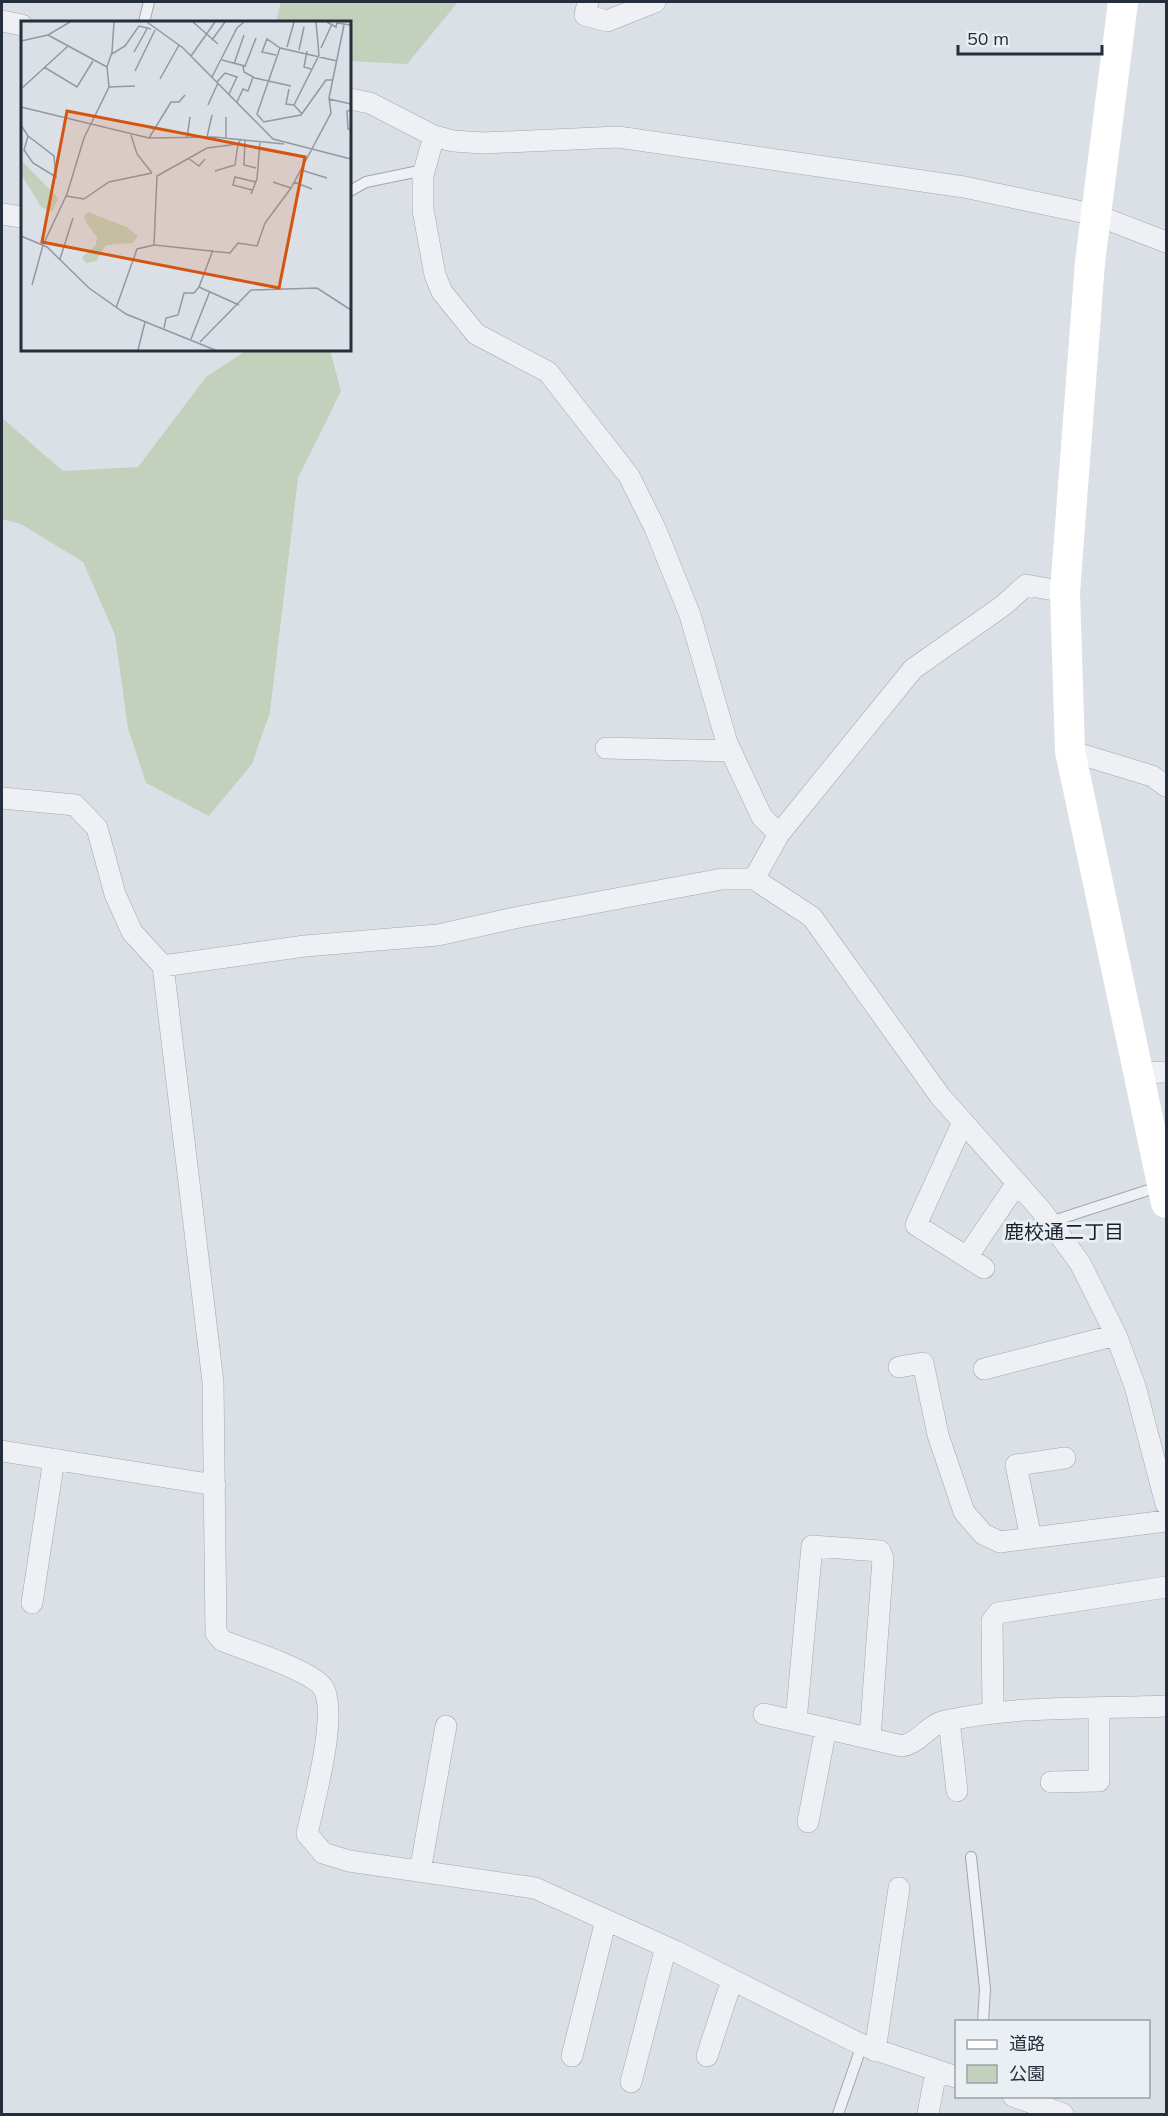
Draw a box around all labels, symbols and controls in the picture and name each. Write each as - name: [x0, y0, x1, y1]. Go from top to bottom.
- scale bar: [958, 18, 1102, 56]
- inset map: [21, 21, 351, 351]
- text: 50 m: [967, 27, 1009, 50]
- district label: 鹿校通二丁目: [1004, 1219, 1124, 1244]
- legend: [955, 2020, 1150, 2098]
- text: 道路: [1009, 2032, 1045, 2055]
- text: 公園: [1009, 2062, 1045, 2085]

